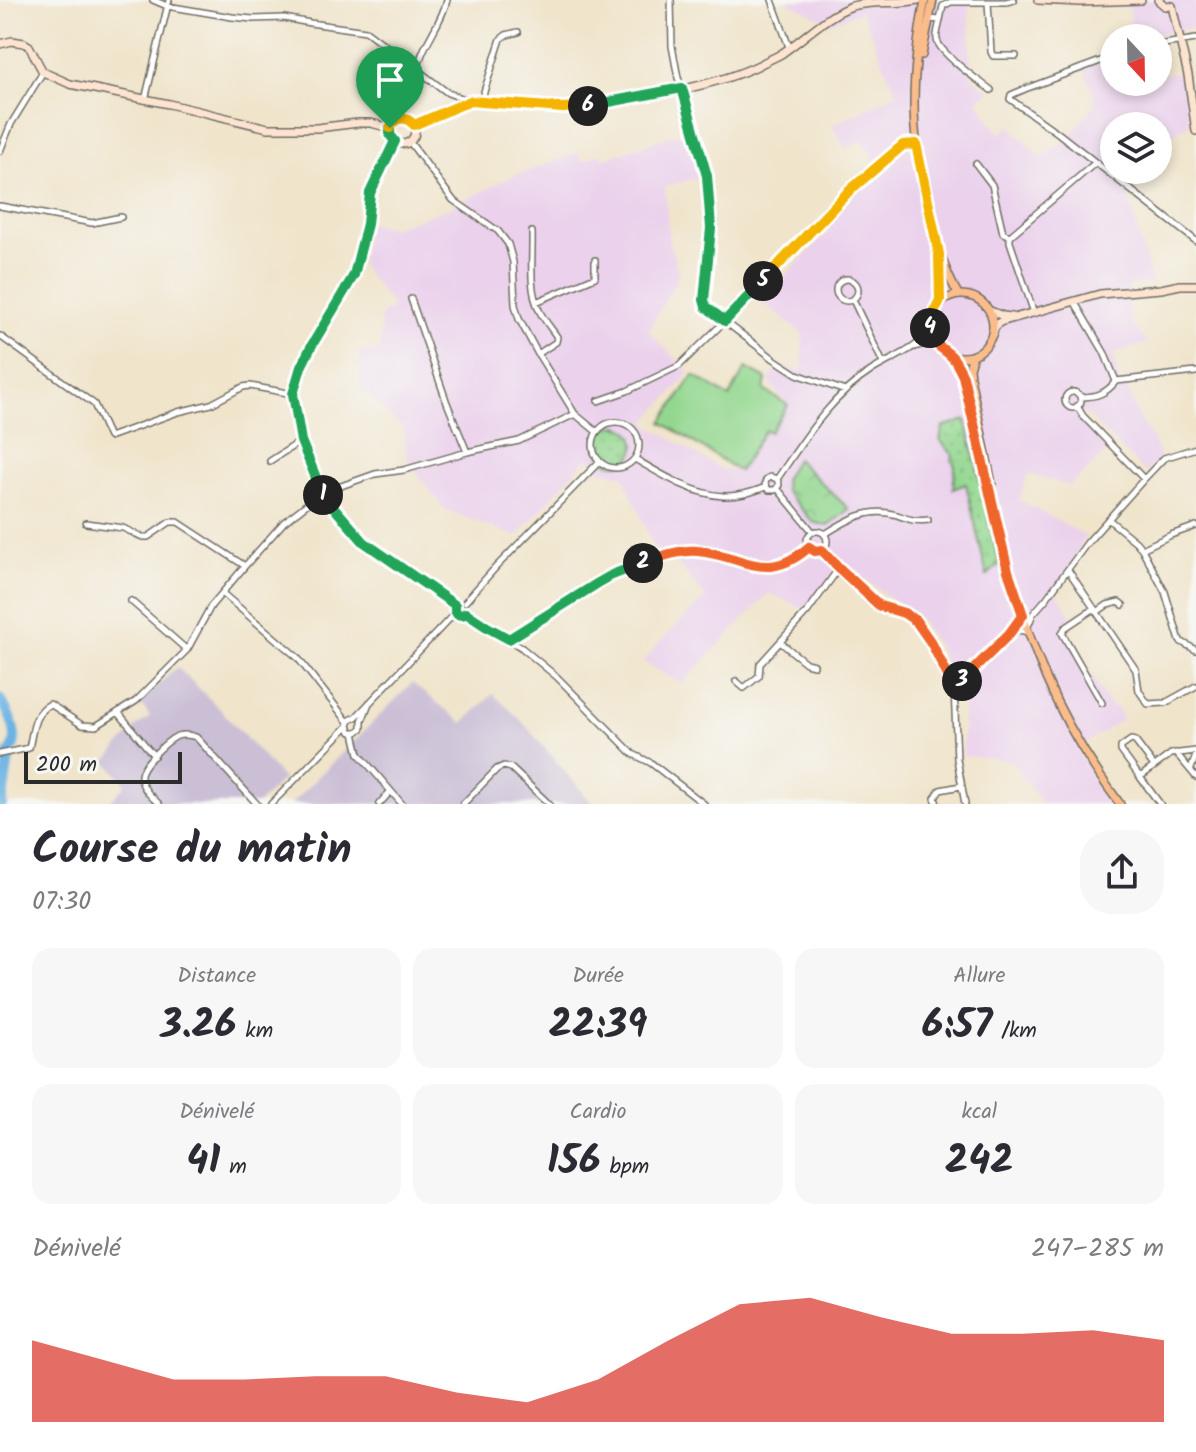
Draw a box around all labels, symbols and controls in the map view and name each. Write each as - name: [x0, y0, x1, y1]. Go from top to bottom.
- north arrow: [1100, 24, 1172, 96]
- map controls: [1100, 24, 1172, 184]
- pin: [356, 46, 424, 128]
- icon: arrive: [368, 58, 412, 102]
- pin: 6: [568, 86, 608, 126]
- text: 6: [582, 88, 594, 123]
- button: layers: [1100, 112, 1172, 184]
- pin: 5: [743, 261, 783, 301]
- text: 5: [757, 263, 769, 298]
- pin: 4: [910, 308, 950, 348]
- text: 4: [924, 310, 936, 345]
- pin: 1: [303, 475, 343, 515]
- text: 1: [320, 477, 326, 512]
- pin: 2: [623, 543, 663, 583]
- text: 2: [637, 545, 649, 580]
- pin: 3: [942, 661, 982, 701]
- text: 3: [956, 663, 968, 698]
- scale bar: [24, 748, 182, 784]
- text: 200 m: [36, 748, 97, 783]
- text: Course du matin: [32, 816, 352, 886]
- button: share: [1080, 830, 1164, 914]
- text: 07:30: [32, 881, 91, 923]
- text: Distance: [177, 959, 256, 994]
- text: Durée: [572, 959, 624, 994]
- text: Allure: [953, 959, 1005, 994]
- text: 3.26: [160, 994, 237, 1058]
- text: 22:39: [549, 994, 647, 1058]
- text: 6:57: [922, 994, 992, 1058]
- text: km: [237, 1014, 273, 1049]
- text: /km: [992, 1014, 1037, 1049]
- text: Dénivelé: [179, 1095, 254, 1130]
- text: Cardio: [570, 1095, 626, 1130]
- text: kcal: [961, 1095, 997, 1130]
- text: 41: [187, 1130, 220, 1194]
- text: 156: [547, 1130, 601, 1194]
- text: 242: [945, 1130, 1014, 1194]
- text: m: [220, 1150, 247, 1185]
- text: bpm: [601, 1150, 649, 1185]
- text: Dénivelé: [32, 1228, 121, 1270]
- text: 247–285 m: [1031, 1228, 1164, 1270]

